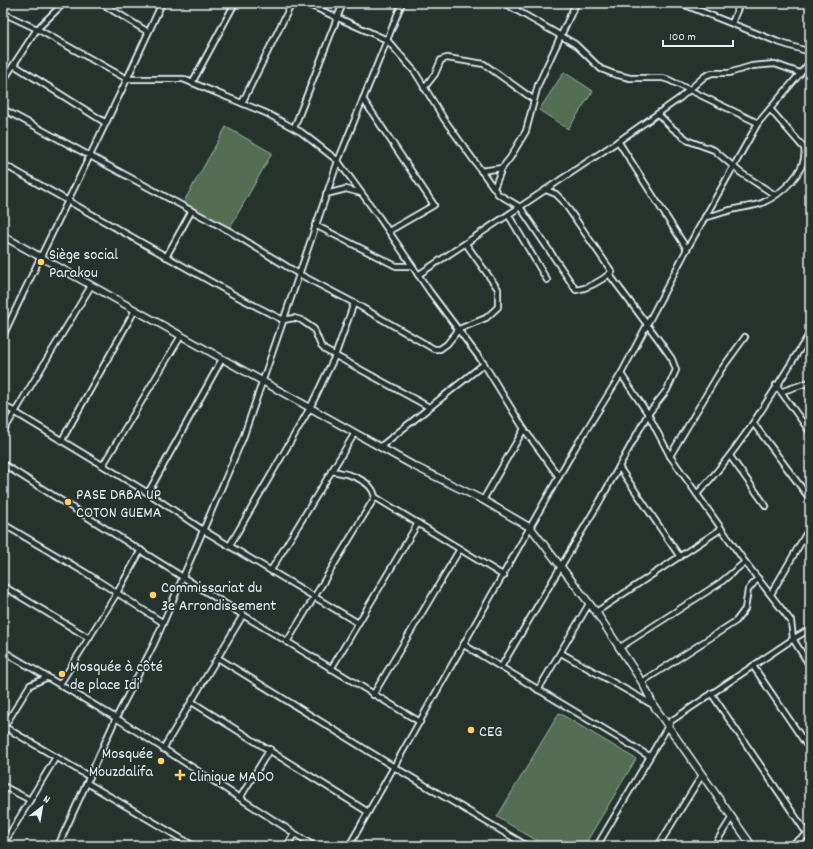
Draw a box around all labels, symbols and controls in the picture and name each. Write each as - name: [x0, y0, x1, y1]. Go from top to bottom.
- scale bar: [663, 22, 733, 48]
- text: 100 m: [669, 29, 696, 46]
- place label: Siège social Parakou: [49, 244, 118, 285]
- marker: Siège social Parakou: [36, 257, 46, 267]
- place label: PASE DRBA UP COTON GUEMA: [76, 484, 162, 525]
- marker: PASE DRBA UP COTON GUEMA: [63, 497, 73, 507]
- place label: Commissariat du 3e Arrondissement: [161, 577, 276, 618]
- marker: Commissariat du 3e Arrondissement: [148, 590, 158, 600]
- place label: Mosquée à côté de place Idi: [70, 656, 163, 697]
- marker: Mosquée à côté de place Idi: [57, 669, 67, 679]
- place label: CEG: [479, 721, 502, 744]
- marker: CEG: [466, 725, 476, 735]
- place label: Mosquée Mouzdalifa: [89, 743, 153, 784]
- marker: Mosquée Mouzdalifa: [156, 756, 166, 766]
- place label: Clinique MADO: [189, 766, 274, 789]
- marker: Clinique MADO: [174, 769, 186, 781]
- north arrow: [22, 787, 62, 827]
- text: N: [40, 792, 53, 809]

